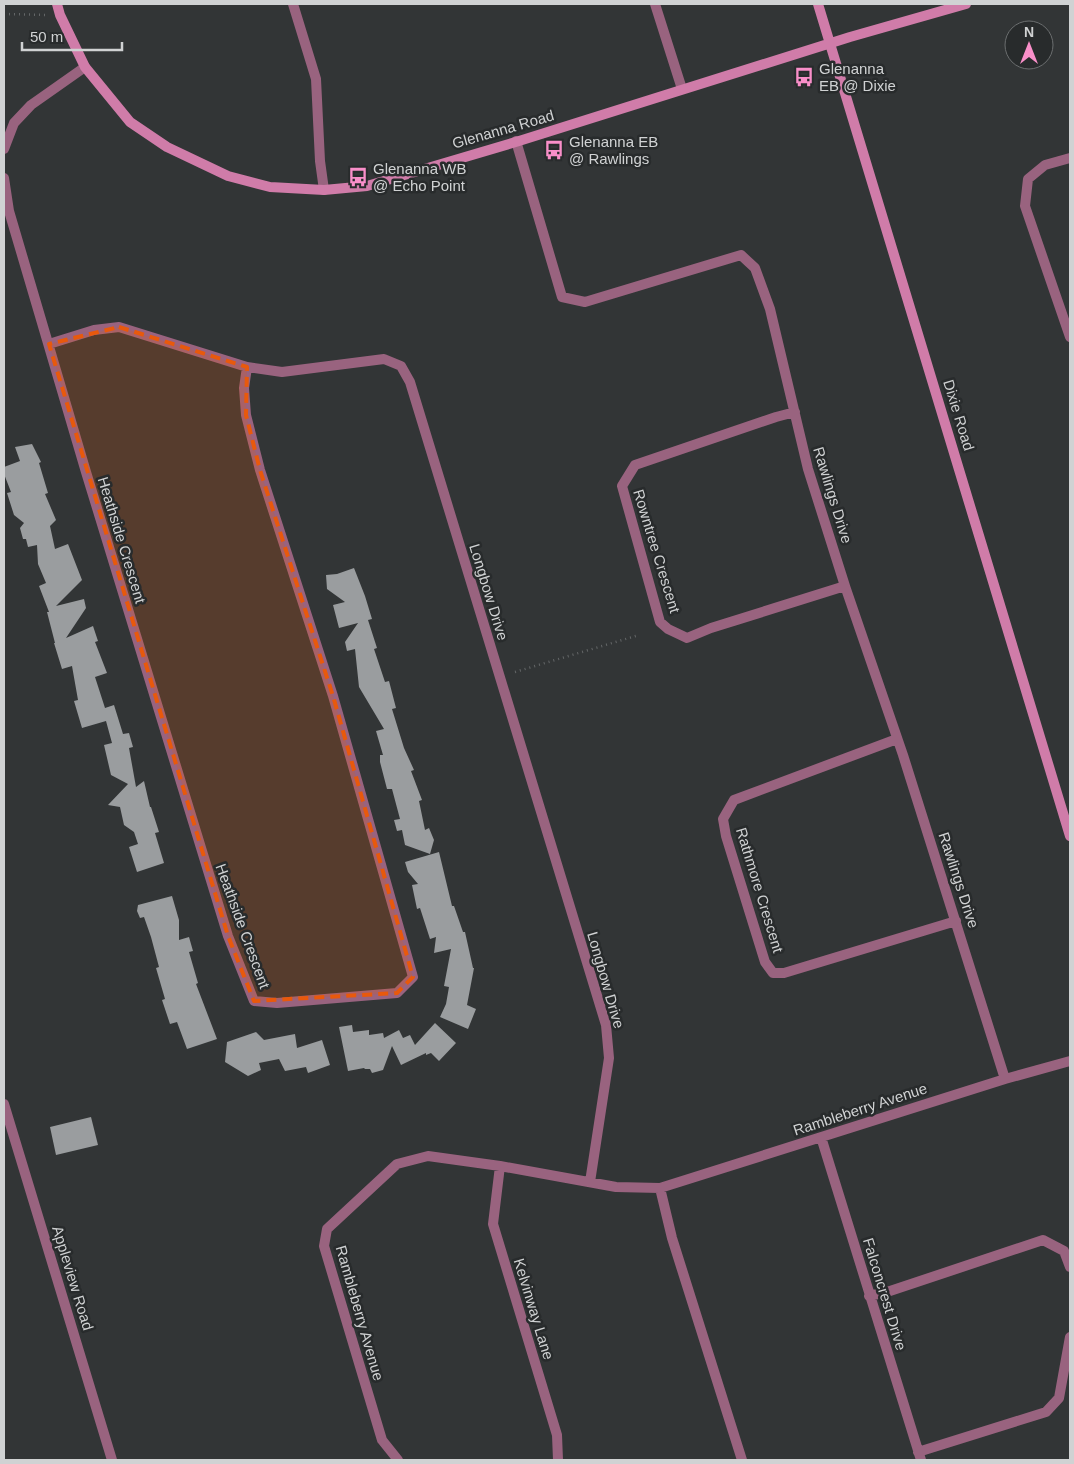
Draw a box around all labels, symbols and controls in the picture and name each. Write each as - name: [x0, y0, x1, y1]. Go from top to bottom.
- scale bar: [22, 20, 122, 52]
- north arrow: [1004, 20, 1054, 70]
- text: N: [1024, 24, 1034, 40]
- text: 50 m: [30, 28, 63, 45]
- place label: Glenanna EB @ Dixie: [819, 60, 896, 94]
- bus stop icon: Glenanna EB @ Dixie: [793, 66, 815, 88]
- street label: Glenanna Road: [450, 106, 556, 152]
- place label: Glenanna EB @ Rawlings: [569, 133, 658, 167]
- bus stop icon: Glenanna EB @ Rawlings: [543, 139, 565, 161]
- place label: Glenanna WB @ Echo Point: [373, 160, 466, 194]
- bus stop icon: Glenanna WB @ Echo Point: [347, 166, 369, 188]
- street label: Dixie Road: [940, 377, 978, 453]
- street label: Rawlings Drive: [810, 445, 856, 545]
- street label: Heathside Crescent: [95, 475, 150, 606]
- street label: Rowntree Crescent: [630, 487, 684, 616]
- street label: Longbow Drive: [466, 542, 512, 642]
- street label: Rathmore Crescent: [733, 825, 787, 955]
- street label: Rawlings Drive: [935, 830, 983, 930]
- street label: Heathside Crescent: [212, 861, 274, 992]
- street label: Longbow Drive: [584, 930, 628, 1030]
- street label: Rambleberry Avenue: [791, 1079, 929, 1139]
- street label: Appleview Road: [49, 1224, 97, 1332]
- street label: Falconcrest Drive: [860, 1236, 910, 1352]
- street label: Rambleberry Avenue: [333, 1243, 387, 1383]
- street label: Kelvinway Lane: [511, 1256, 557, 1362]

